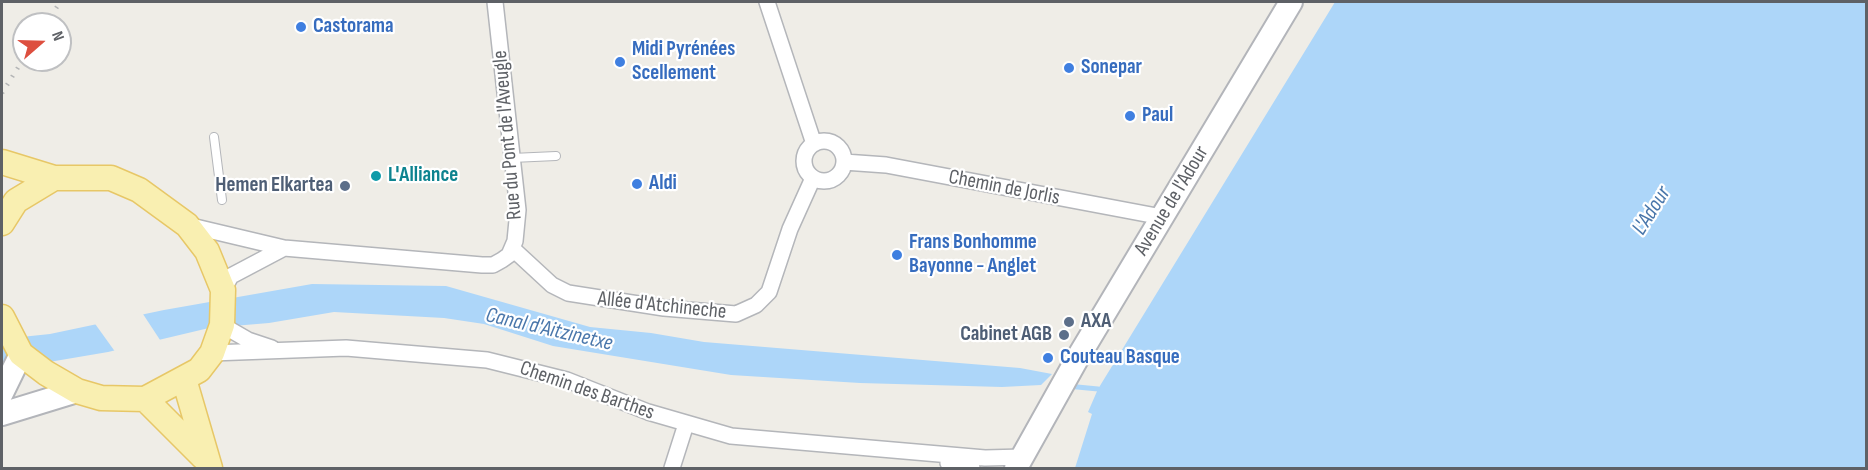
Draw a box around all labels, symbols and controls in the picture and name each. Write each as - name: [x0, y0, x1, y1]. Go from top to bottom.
- north arrow: [12, 12, 72, 72]
- place label: Castorama: [313, 14, 393, 40]
- marker: Castorama: [294, 20, 308, 34]
- text: N: [47, 29, 68, 44]
- place label: Midi Pyrénées Scellement: [632, 37, 735, 87]
- street label: Rue du Pont de l'Aveugle: [488, 49, 528, 221]
- marker: Midi Pyrénées Scellement: [613, 55, 627, 69]
- place label: Sonepar: [1081, 55, 1142, 81]
- marker: Sonepar: [1062, 61, 1076, 75]
- place label: Paul: [1142, 103, 1173, 129]
- marker: Paul: [1123, 109, 1137, 123]
- street label: Avenue de l'Adour: [1129, 142, 1215, 260]
- place label: L'Alliance: [388, 163, 458, 189]
- street label: Chemin de Jorlis: [946, 165, 1062, 211]
- marker: L'Alliance: [369, 169, 383, 183]
- place label: Aldi: [649, 171, 677, 197]
- place label: Hemen Elkartea: [215, 173, 333, 199]
- marker: Aldi: [630, 177, 644, 191]
- marker: Hemen Elkartea: [338, 179, 352, 193]
- water label: L'Adour: [1627, 182, 1677, 240]
- place label: Frans Bonhomme Bayonne - Anglet: [909, 230, 1037, 280]
- marker: Frans Bonhomme Bayonne - Anglet: [890, 248, 904, 262]
- street label: Allée d'Atchineche: [596, 287, 728, 325]
- water label: Canal d'Aitzinetxe: [483, 303, 615, 357]
- place label: AXA: [1081, 309, 1111, 335]
- marker: AXA: [1062, 315, 1076, 329]
- place label: Cabinet AGB: [960, 322, 1052, 348]
- marker: Cabinet AGB: [1057, 328, 1071, 342]
- place label: Couteau Basque: [1060, 345, 1180, 371]
- marker: Couteau Basque: [1041, 351, 1055, 365]
- street label: Chemin des Barthes: [516, 356, 658, 426]

